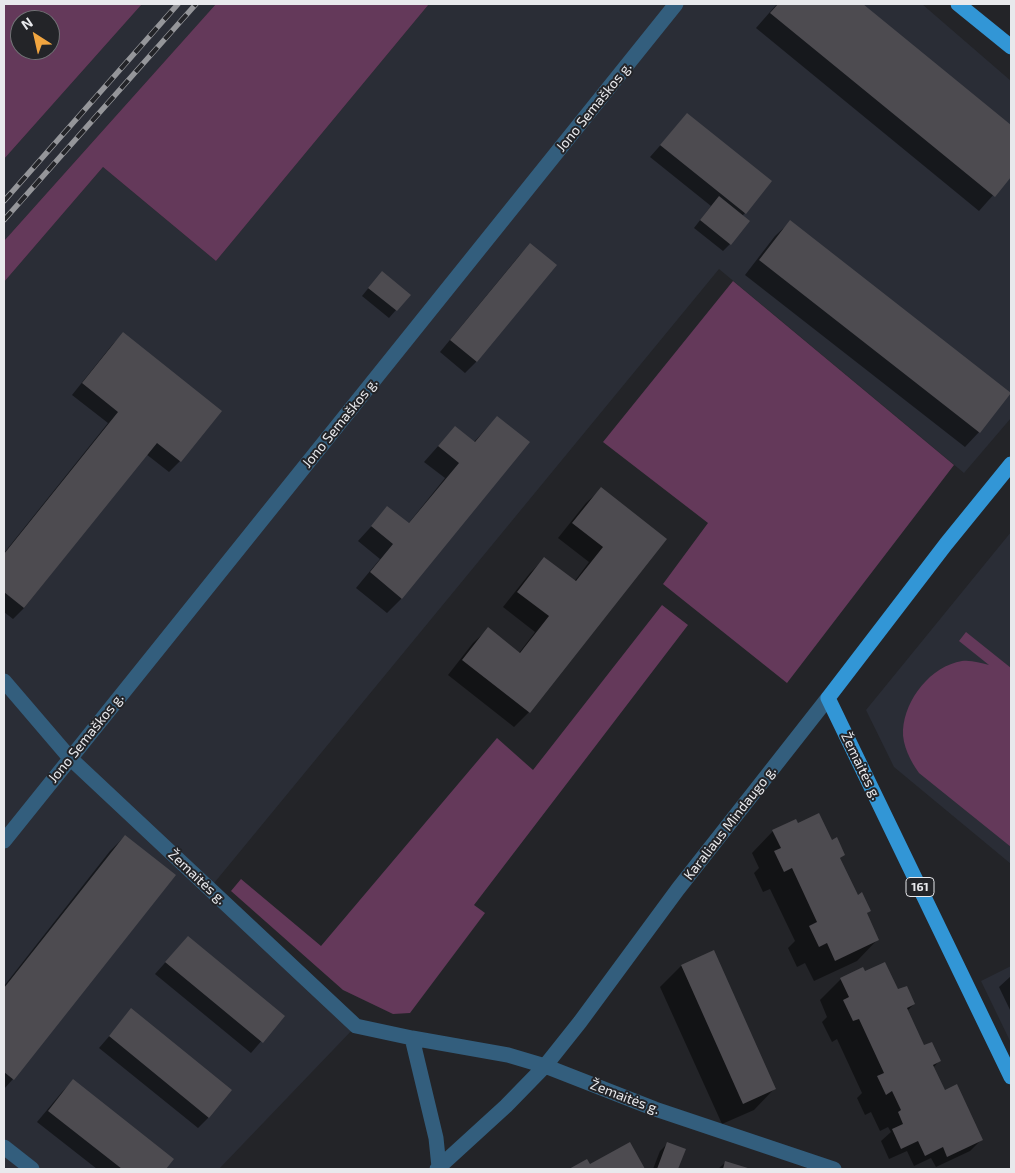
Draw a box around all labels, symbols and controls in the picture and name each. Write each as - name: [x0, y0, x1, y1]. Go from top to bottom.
- north arrow: [10, 10, 60, 60]
- text: N: [18, 13, 36, 33]
- street label: Jono Semaškos g.: [553, 59, 635, 155]
- street label: Jono Semaškos g.: [299, 375, 381, 471]
- street label: Jono Semaškos g.: [45, 690, 127, 786]
- street label: Žemaitės g.: [837, 730, 885, 802]
- street label: Karaliaus Mindaugo g.: [680, 763, 780, 883]
- street label: Žemaitės g.: [165, 846, 229, 908]
- road number: 161: [906, 878, 934, 896]
- street label: Žemaitės g.: [588, 1076, 662, 1118]

